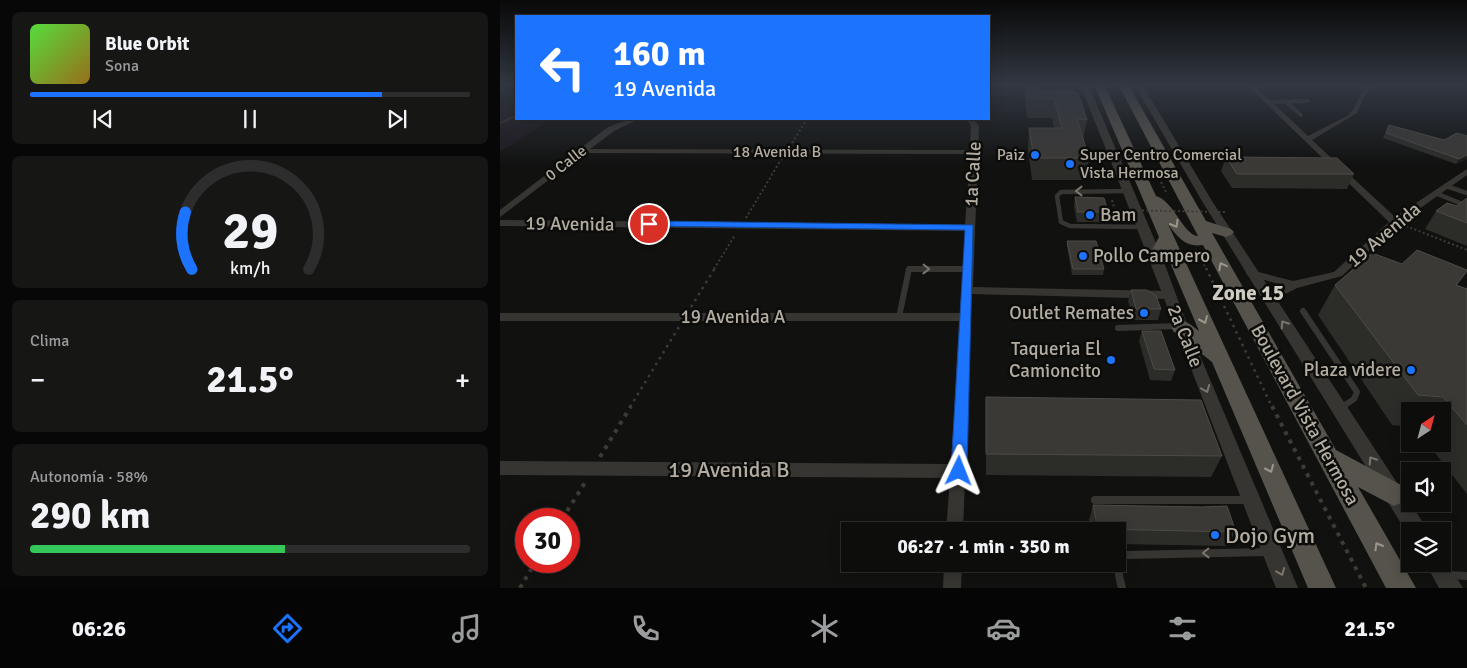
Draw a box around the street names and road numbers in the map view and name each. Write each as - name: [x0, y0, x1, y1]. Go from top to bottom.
- street label: 0 Calle: [541, 141, 591, 185]
- street label: 1a Calle: [959, 141, 987, 207]
- street label: 18 Avenida B: [733, 142, 821, 162]
- street label: 19 Avenida: [1342, 197, 1426, 273]
- street label: 19 Avenida: [525, 211, 615, 237]
- street label: 2a Calle: [1162, 301, 1208, 371]
- street label: 19 Avenida A: [681, 305, 786, 329]
- street label: Boulevard Vista Hermosa: [1245, 320, 1365, 510]
- street label: 19 Avenida B: [668, 456, 790, 483]

